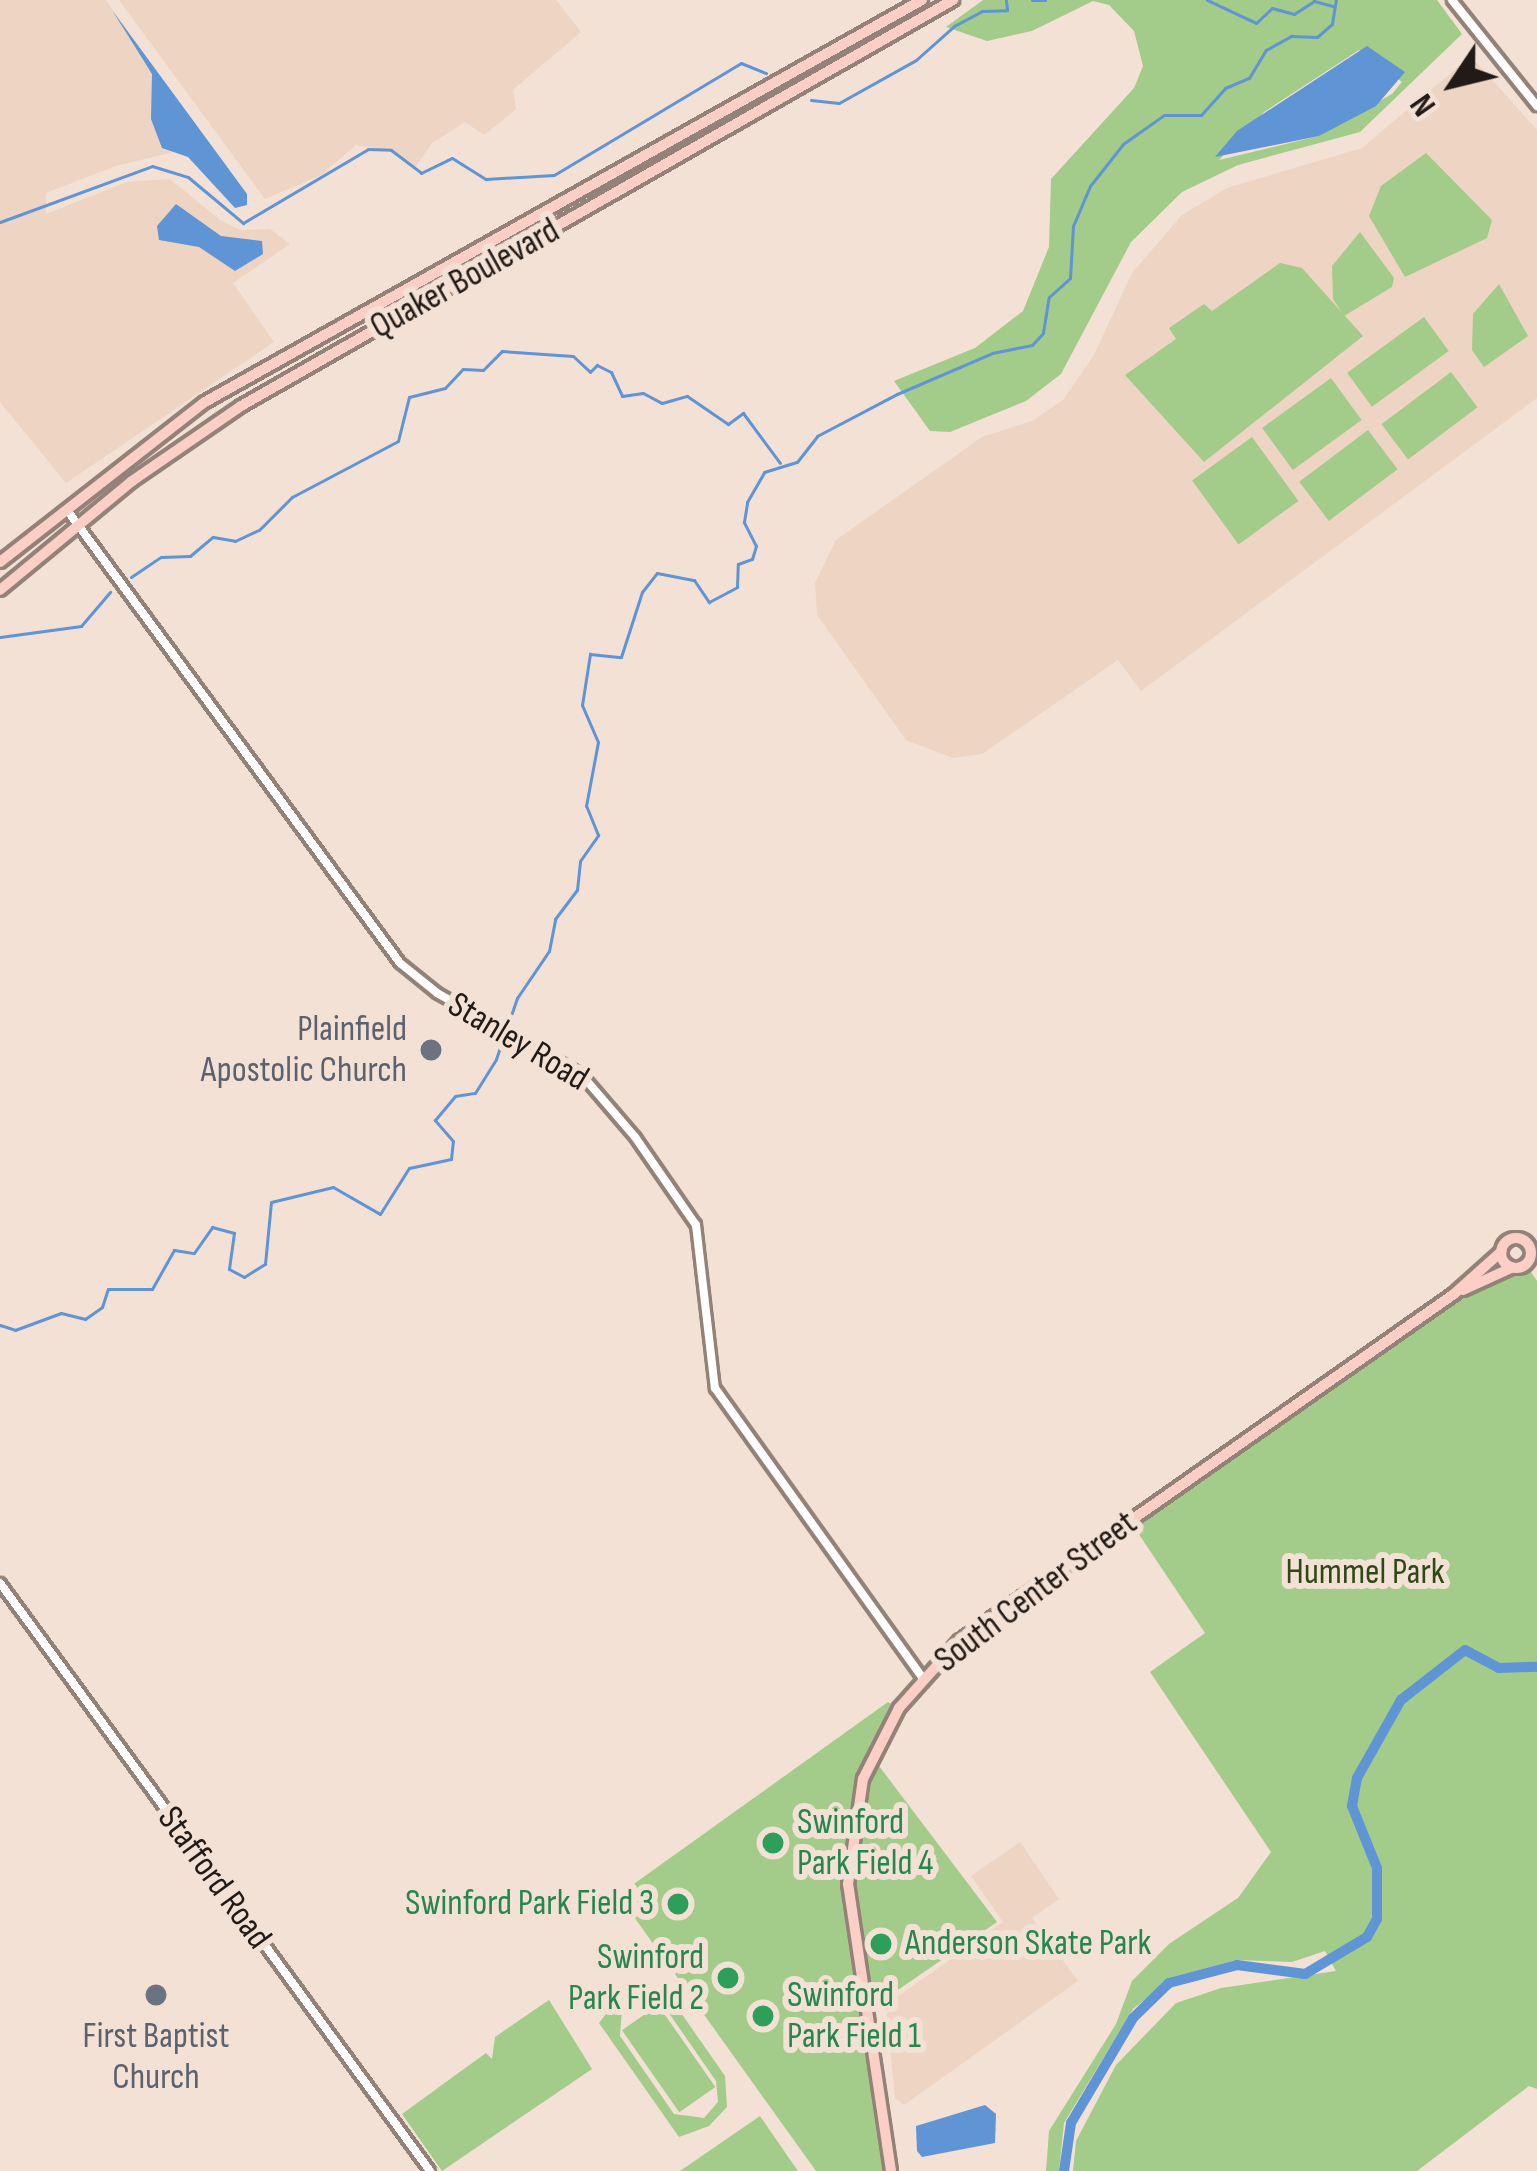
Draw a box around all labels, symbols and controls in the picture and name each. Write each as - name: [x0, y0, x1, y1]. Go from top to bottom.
- north arrow: [1393, 24, 1513, 144]
- text: N: [1402, 86, 1445, 123]
- street label: Quaker Boulevard: [363, 209, 567, 349]
- street label: Stanley Road: [440, 983, 596, 1101]
- place label: Plainfield Apostolic Church: [201, 1007, 407, 1092]
- marker: Plainfield Apostolic Church: [418, 1037, 444, 1063]
- street label: South Center Street: [926, 1502, 1146, 1682]
- park label: Hummel Park: [1285, 1551, 1445, 1595]
- street label: Stafford Road: [148, 1798, 280, 1958]
- place label: Swinford Park Field 4: [797, 1800, 933, 1885]
- marker: Swinford Park Field 4: [760, 1830, 786, 1856]
- place label: Swinford Park Field 3: [405, 1882, 654, 1926]
- marker: Swinford Park Field 3: [665, 1891, 691, 1917]
- place label: Anderson Skate Park: [905, 1922, 1151, 1966]
- marker: Anderson Skate Park: [868, 1931, 894, 1957]
- place label: Swinford Park Field 2: [568, 1935, 704, 2020]
- marker: Swinford Park Field 2: [715, 1965, 741, 1991]
- place label: Swinford Park Field 1: [787, 1973, 921, 2058]
- marker: First Baptist Church: [143, 1982, 169, 2008]
- marker: Swinford Park Field 1: [750, 2003, 776, 2029]
- place label: First Baptist Church: [83, 2014, 229, 2099]

